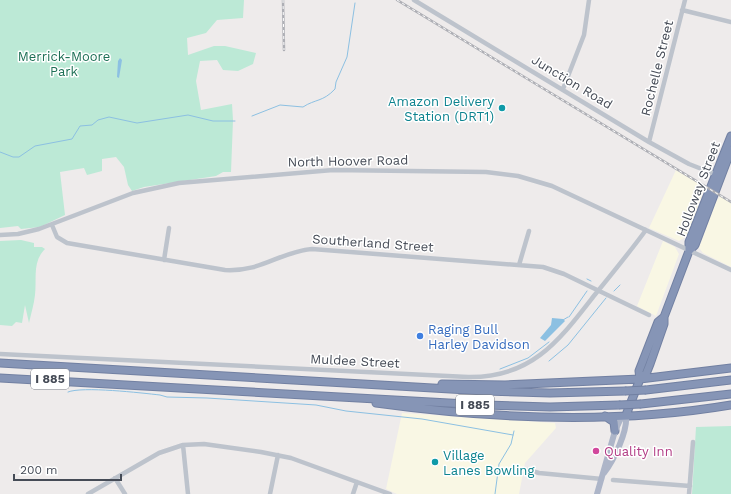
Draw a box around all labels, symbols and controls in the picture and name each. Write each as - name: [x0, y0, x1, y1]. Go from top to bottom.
- street label: Rochelle Street: [638, 18, 676, 117]
- park label: Merrick-Moore Park: [18, 49, 110, 79]
- street label: Junction Road: [529, 52, 615, 112]
- place label: Amazon Delivery Station (DRT1): [388, 94, 494, 124]
- marker: Amazon Delivery Station (DRT1): [497, 103, 507, 113]
- street label: Holloway Street: [673, 139, 723, 239]
- street label: North Hoover Road: [288, 152, 408, 170]
- street label: Southerland Street: [312, 231, 435, 255]
- place label: Raging Bull Harley Davidson: [428, 322, 530, 352]
- marker: Raging Bull Harley Davidson: [415, 331, 425, 341]
- street label: Muldee Street: [310, 351, 401, 371]
- road number: I 885: [31, 369, 69, 389]
- road number: I 885: [456, 395, 494, 415]
- place label: Quality Inn: [604, 444, 673, 459]
- marker: Quality Inn: [591, 446, 601, 456]
- place label: Village Lanes Bowling: [443, 448, 534, 478]
- scale bar: [14, 456, 121, 482]
- marker: Village Lanes Bowling: [430, 457, 440, 467]
- text: 200 m: [20, 463, 57, 477]

